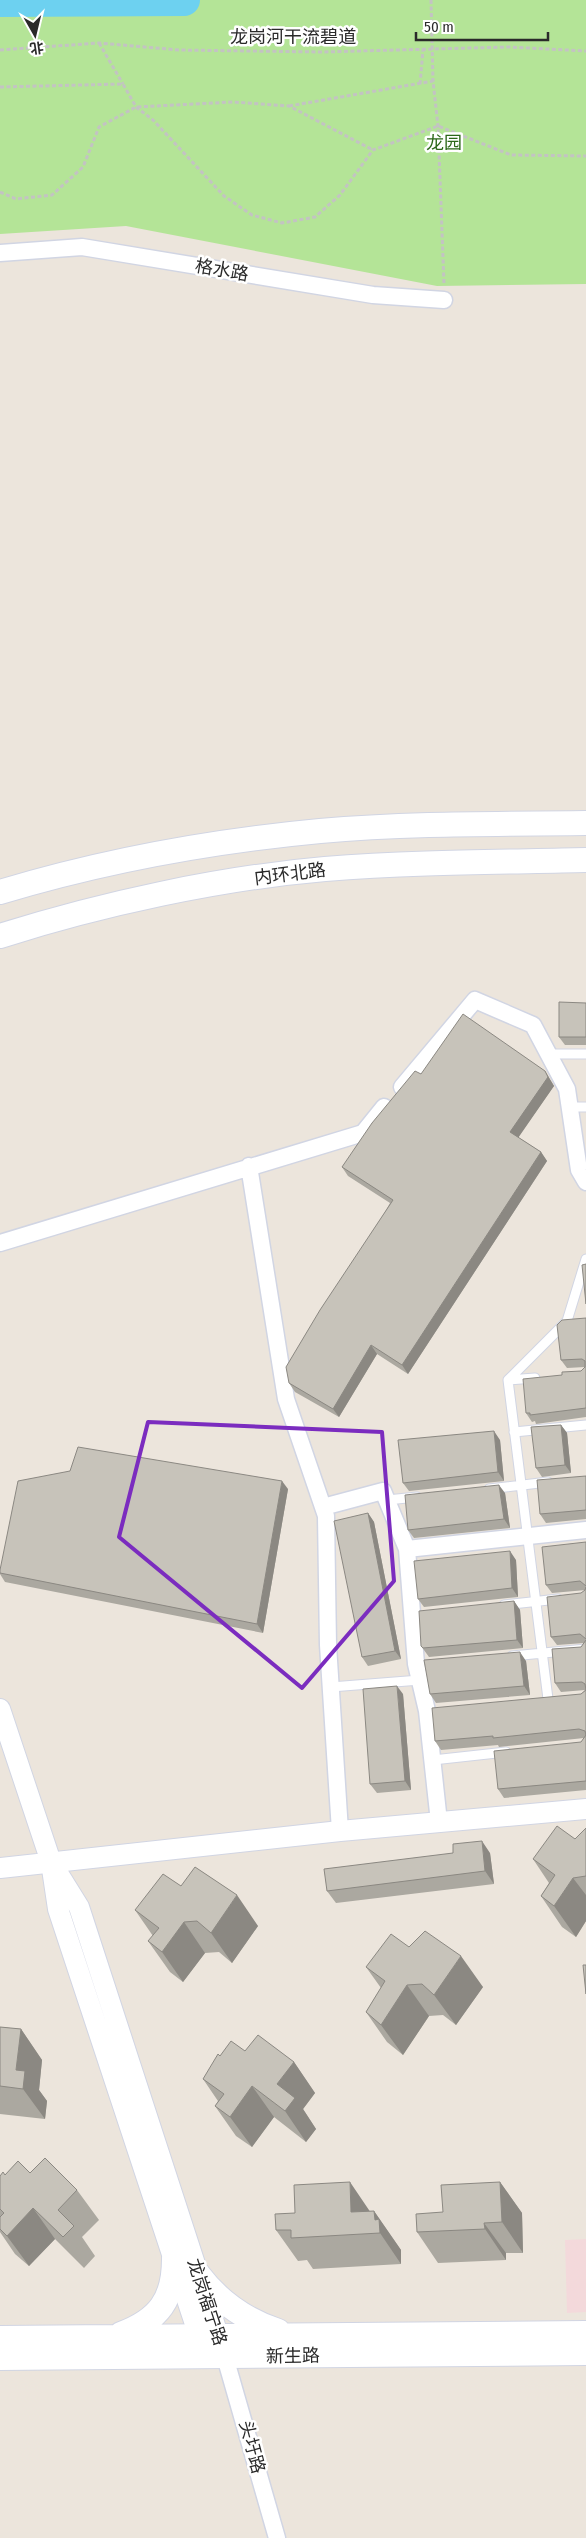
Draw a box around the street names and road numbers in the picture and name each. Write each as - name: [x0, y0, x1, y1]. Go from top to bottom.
- street label: 龙岗河干流碧道: [230, 26, 356, 48]
- street label: 格水路: [194, 254, 250, 286]
- street label: 内环北路: [253, 859, 327, 889]
- street label: 龙岗福宁路: [183, 2256, 231, 2348]
- street label: 新生路: [266, 2345, 320, 2367]
- street label: 头圩路: [234, 2418, 270, 2476]

